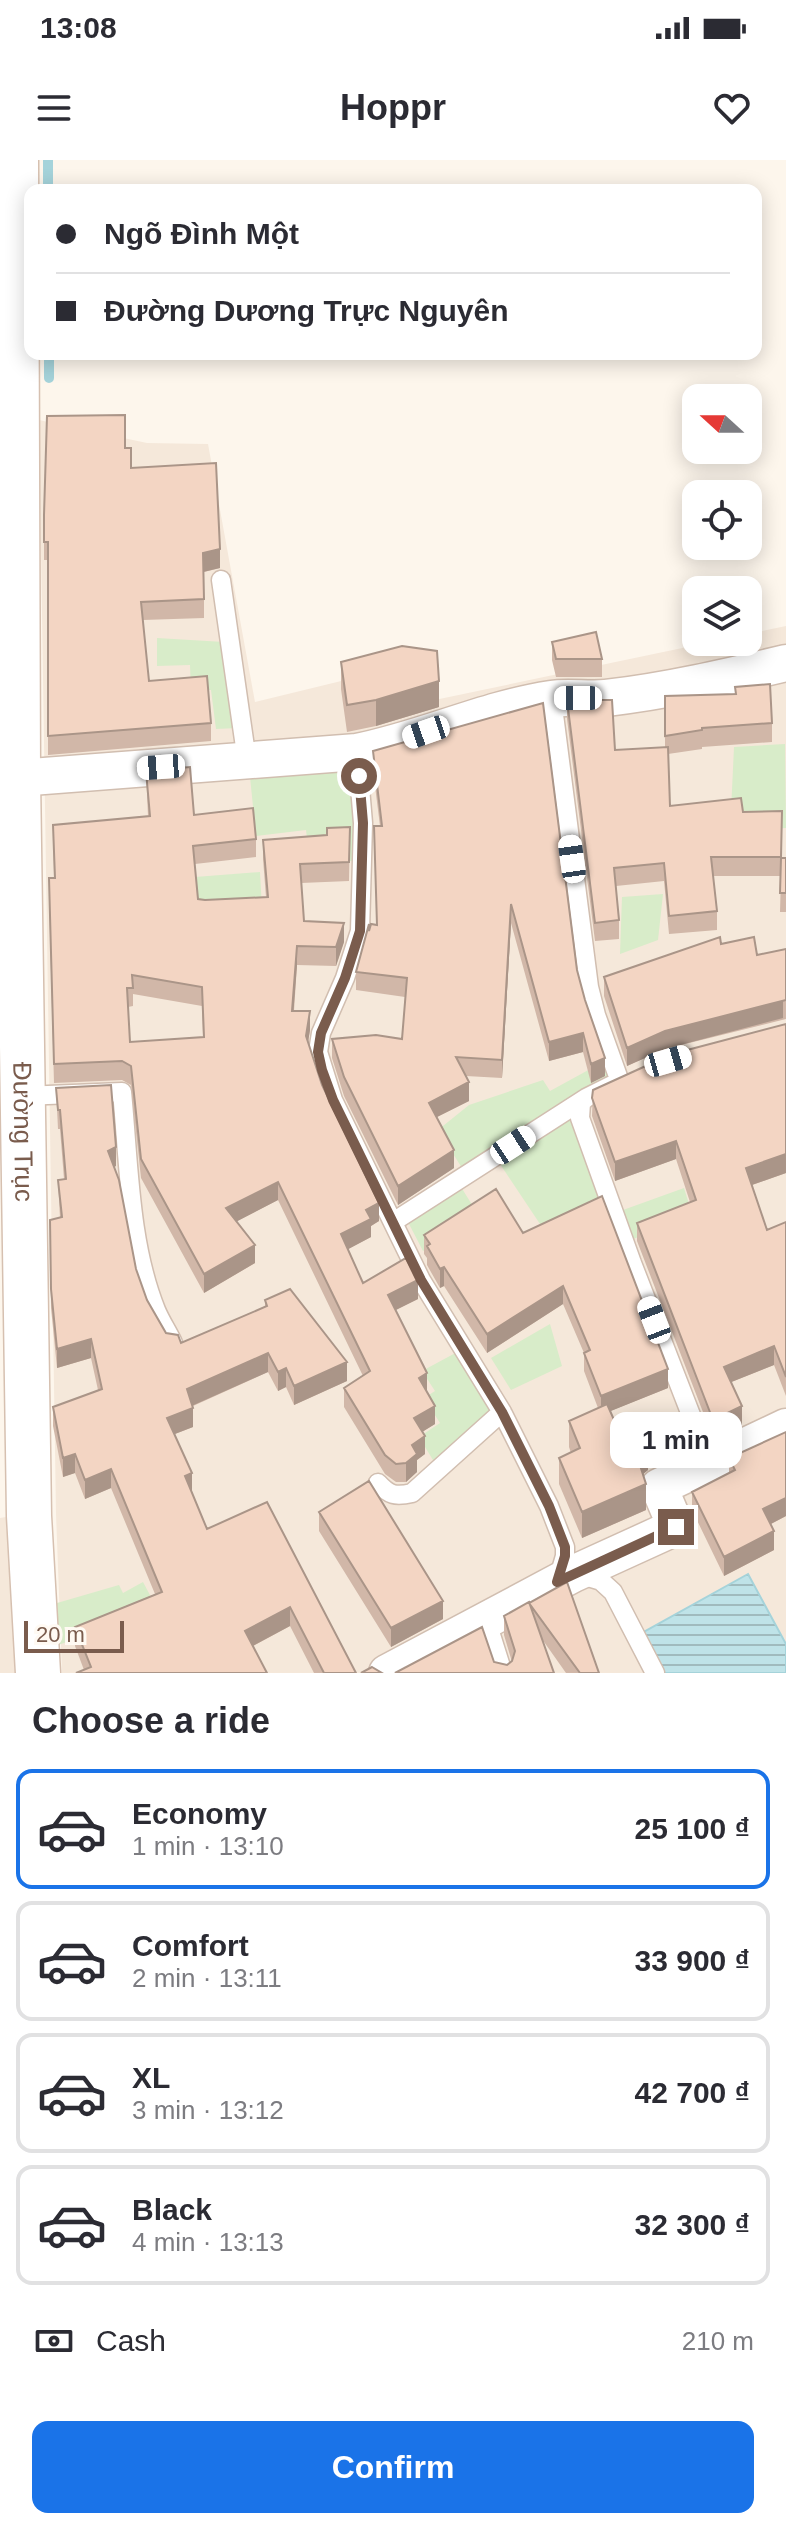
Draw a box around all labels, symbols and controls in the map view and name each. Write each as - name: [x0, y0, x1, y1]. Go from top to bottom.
- text: 13:08: [40, 11, 117, 44]
- icon: menu: [32, 86, 76, 130]
- icon: heart: [710, 86, 754, 130]
- text: Hoppr: [340, 87, 446, 128]
- text: Ngõ Đình Một: [104, 217, 299, 250]
- text: Đường Dương Trực Nguyên: [104, 294, 509, 327]
- north arrow: [682, 384, 762, 464]
- map controls: [682, 384, 762, 656]
- button: locate: [682, 480, 762, 560]
- button: layers: [682, 576, 762, 656]
- car: [554, 686, 602, 710]
- car: [399, 713, 453, 751]
- car: [136, 753, 186, 781]
- route start: [341, 758, 377, 794]
- car: [557, 834, 587, 884]
- car: [642, 1043, 694, 1079]
- street label: Đường Trục: [7, 1062, 39, 1202]
- car: [486, 1122, 540, 1168]
- car: [634, 1293, 674, 1347]
- callout: 1 min: [610, 1411, 742, 1467]
- text: 1 min: [642, 1425, 710, 1455]
- route end: [658, 1509, 694, 1545]
- scale bar: [24, 1617, 124, 1653]
- text: 20 m: [36, 1622, 85, 1647]
- text: Choose a ride: [32, 1700, 270, 1741]
- icon: car: [36, 1793, 108, 1865]
- text: Economy: [132, 1797, 267, 1830]
- text: 25 100 ₫: [635, 1812, 750, 1845]
- text: 1 min · 13:10: [132, 1831, 284, 1861]
- icon: car: [36, 1925, 108, 1997]
- text: Comfort: [132, 1929, 249, 1962]
- text: 33 900 ₫: [635, 1944, 750, 1977]
- text: 2 min · 13:11: [132, 1963, 282, 1993]
- icon: car: [36, 2057, 108, 2129]
- text: XL: [132, 2061, 170, 2094]
- text: 42 700 ₫: [635, 2076, 750, 2109]
- text: 3 min · 13:12: [132, 2095, 284, 2125]
- icon: car: [36, 2189, 108, 2261]
- text: Black: [132, 2193, 212, 2226]
- text: 32 300 ₫: [635, 2208, 750, 2241]
- text: 4 min · 13:13: [132, 2227, 284, 2257]
- icon: cash: [32, 2319, 76, 2363]
- text: Cash: [96, 2324, 166, 2357]
- text: 210 m: [682, 2326, 754, 2356]
- button: Confirm: [32, 2421, 754, 2513]

